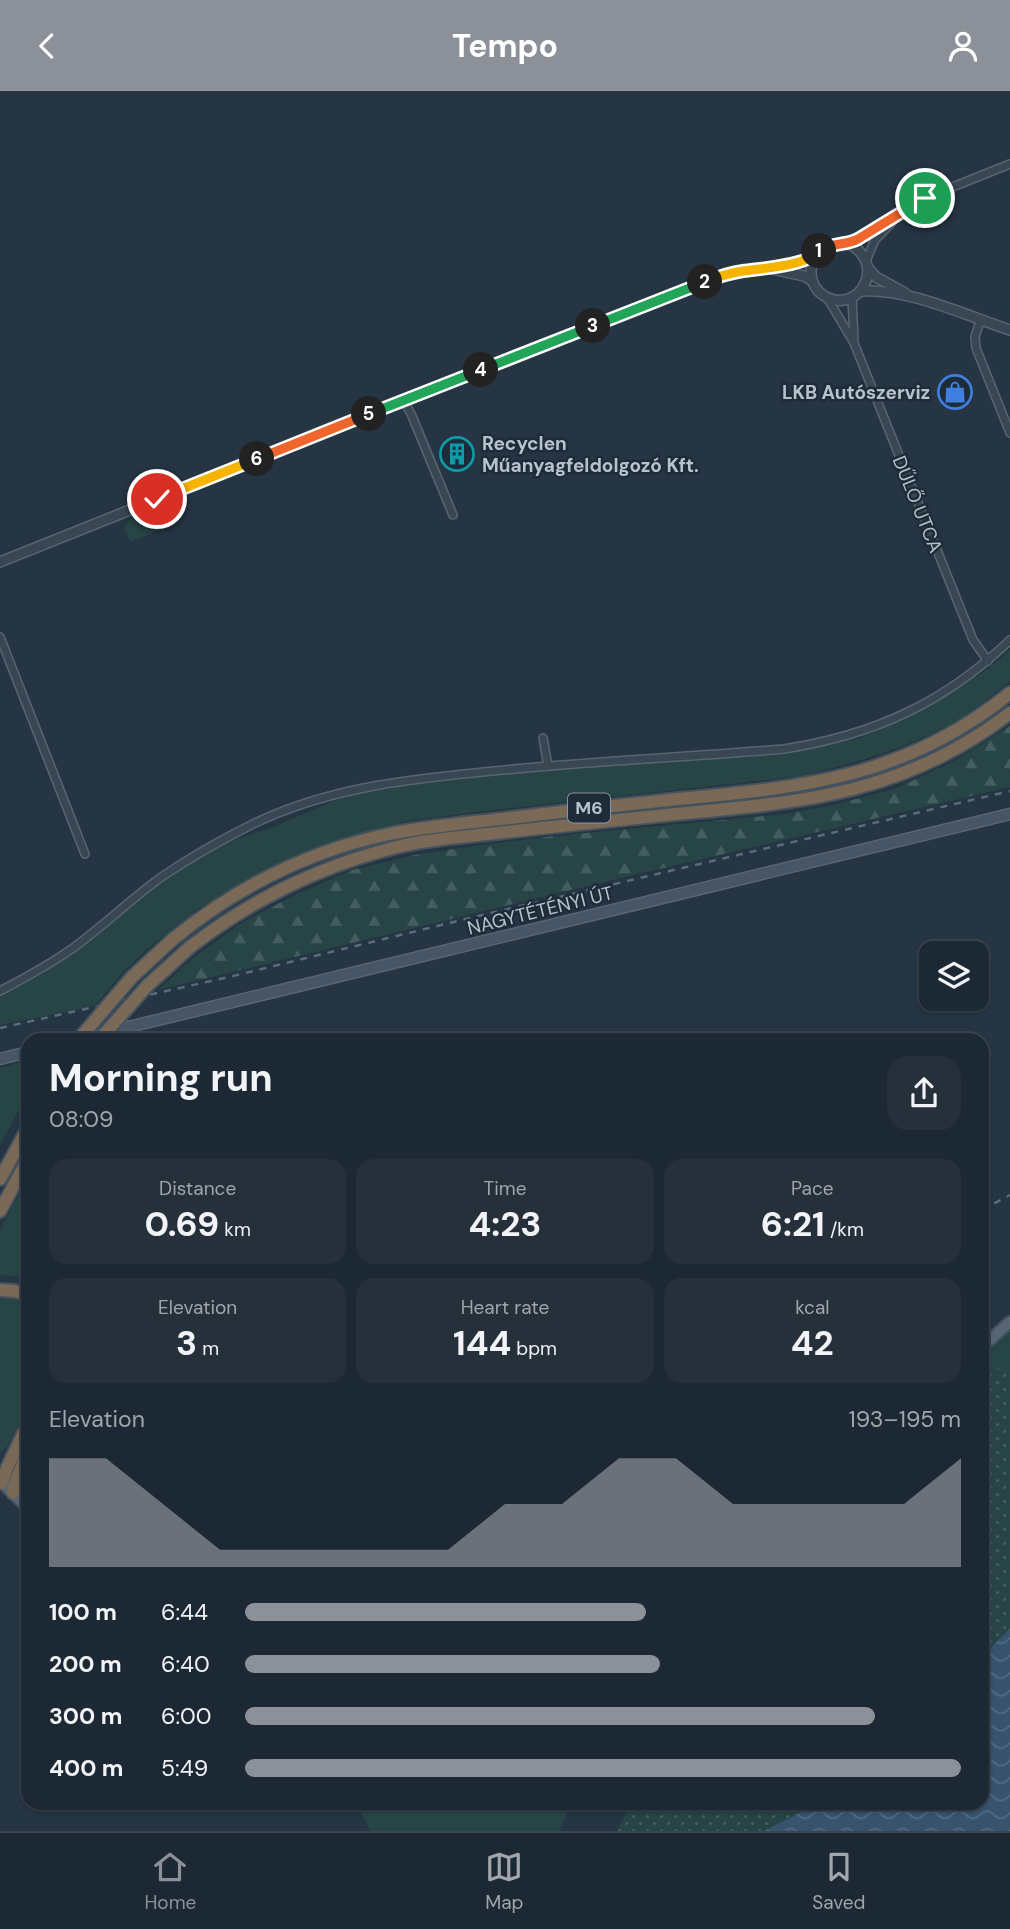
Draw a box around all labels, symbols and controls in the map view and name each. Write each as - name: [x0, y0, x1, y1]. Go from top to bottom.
- text: Tempo: [452, 25, 558, 67]
- icon: back: [28, 27, 66, 65]
- icon: person: [944, 27, 982, 65]
- pin: [895, 168, 955, 228]
- icon: arrive: [906, 179, 944, 217]
- pin: 1: [802, 233, 836, 269]
- text: 1: [815, 238, 822, 263]
- pin: 2: [688, 265, 722, 299]
- text: 2: [699, 269, 710, 294]
- pin: 3: [576, 309, 610, 343]
- text: 3: [587, 313, 598, 338]
- pin: 4: [463, 353, 498, 387]
- text: 4: [474, 357, 487, 382]
- shop icon: LKB Autószerviz: [936, 373, 974, 411]
- place label: LKB Autószerviz: [782, 380, 930, 405]
- pin: 5: [352, 397, 386, 431]
- text: 5: [363, 401, 374, 426]
- place label: Recyclen Műanyagfeldolgozó Kft.: [482, 431, 699, 478]
- building icon: Recyclen Műanyagfeldolgozó Kft.: [438, 435, 476, 473]
- pin: 6: [240, 441, 274, 477]
- text: 6: [250, 446, 263, 471]
- street label: DŰLŐ UTCA: [887, 452, 948, 557]
- pin: [127, 469, 187, 529]
- icon: check: [138, 480, 176, 518]
- road number: M6: [568, 793, 610, 823]
- street label: NAGYTÉTÉNYI ÚT: [465, 880, 616, 941]
- map controls: [919, 941, 989, 1011]
- button: layers: [919, 941, 989, 1011]
- text: Morning run: [49, 1053, 273, 1103]
- button: share: [887, 1056, 961, 1130]
- text: 08:09: [49, 1104, 114, 1134]
- text: Distance: [159, 1176, 236, 1201]
- text: Time: [484, 1176, 526, 1201]
- text: Pace: [791, 1176, 834, 1201]
- text: 0.69: [145, 1201, 219, 1247]
- text: 4:23: [469, 1201, 541, 1247]
- text: 6:21: [761, 1201, 825, 1247]
- text: km: [219, 1217, 251, 1242]
- text: /km: [825, 1217, 864, 1242]
- text: Elevation: [158, 1295, 237, 1320]
- text: Heart rate: [461, 1295, 549, 1320]
- text: kcal: [795, 1295, 830, 1320]
- text: 3: [176, 1320, 197, 1366]
- text: 144: [453, 1320, 511, 1366]
- text: 42: [791, 1320, 834, 1366]
- text: m: [197, 1336, 219, 1361]
- text: bpm: [511, 1336, 557, 1361]
- text: Elevation: [49, 1404, 145, 1434]
- text: 193–195 m: [849, 1404, 961, 1434]
- text: 100 m: [49, 1597, 117, 1627]
- text: 6:44: [161, 1597, 208, 1627]
- text: 200 m: [49, 1649, 122, 1679]
- text: 6:40: [161, 1649, 210, 1679]
- text: 300 m: [49, 1701, 122, 1731]
- text: 6:00: [161, 1701, 212, 1731]
- text: 400 m: [49, 1753, 123, 1783]
- text: 5:49: [161, 1753, 208, 1783]
- tab: Home: [144, 1848, 196, 1915]
- tab: Map: [485, 1848, 523, 1915]
- tab: Saved: [812, 1848, 866, 1915]

